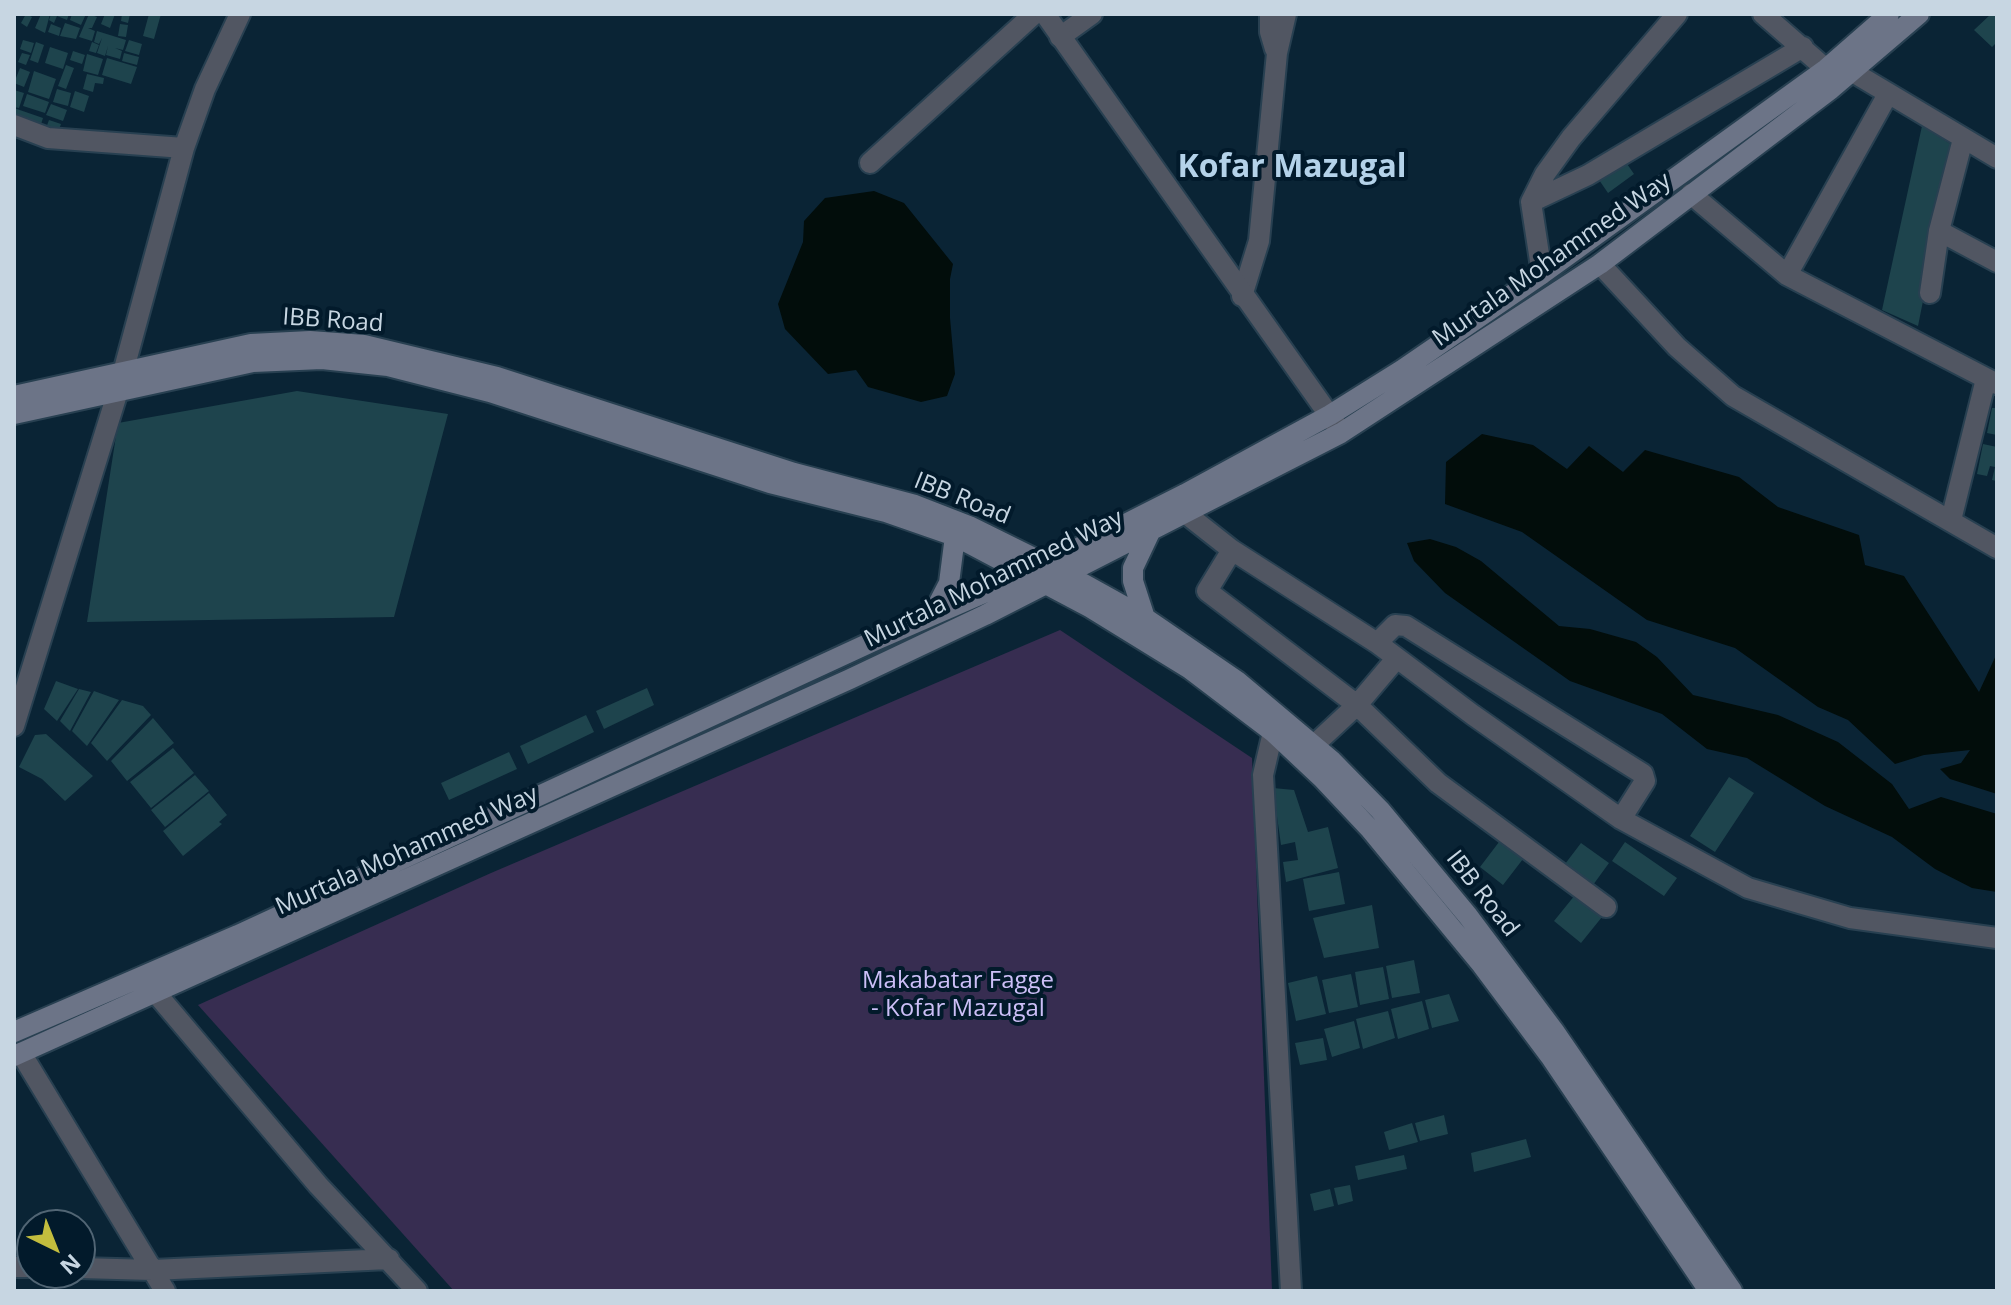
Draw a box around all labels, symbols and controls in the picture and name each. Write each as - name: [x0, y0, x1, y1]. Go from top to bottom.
- district label: Kofar Mazugal: [1178, 149, 1406, 187]
- street label: Murtala Mohammed Way: [1427, 167, 1677, 353]
- street label: IBB Road: [282, 303, 384, 339]
- street label: IBB Road: [910, 467, 1014, 531]
- street label: Murtala Mohammed Way: [860, 504, 1128, 654]
- street label: Murtala Mohammed Way: [271, 780, 543, 922]
- street label: IBB Road: [1439, 845, 1525, 943]
- park label: Makabatar Fagge - Kofar Mazugal: [862, 967, 1054, 1023]
- north arrow: [16, 1209, 96, 1289]
- text: N: [54, 1248, 88, 1282]

